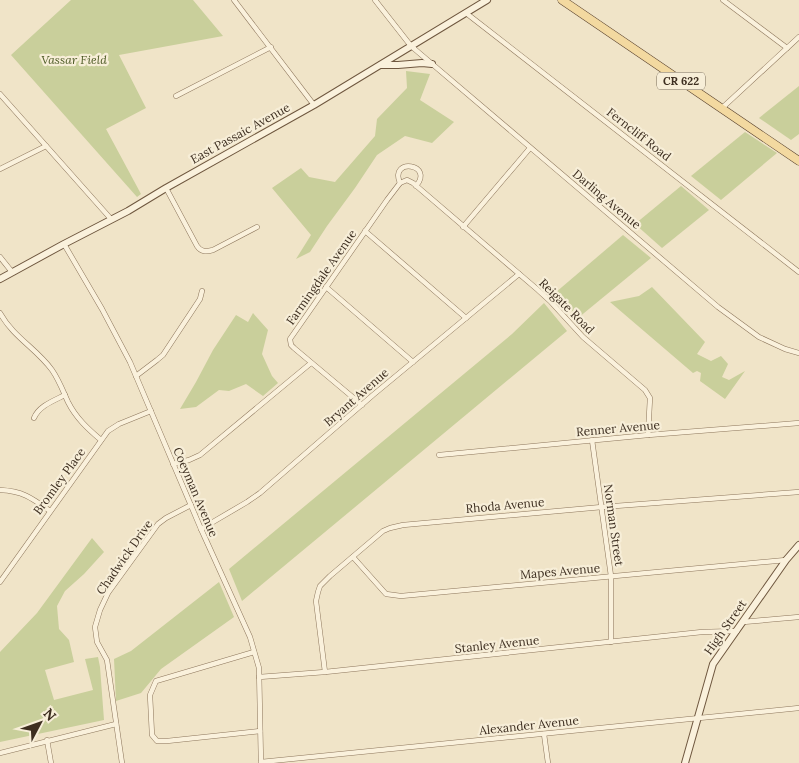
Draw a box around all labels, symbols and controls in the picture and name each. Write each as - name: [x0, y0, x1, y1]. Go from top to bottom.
- park label: Vassar Field: [41, 52, 107, 67]
- road number: CR 622: [657, 72, 705, 90]
- street label: East Passaic Avenue: [188, 99, 293, 167]
- street label: Ferncliff Road: [604, 104, 674, 164]
- street label: Darling Avenue: [570, 166, 645, 232]
- street label: Farmingdale Avenue: [283, 226, 360, 327]
- street label: Reigate Road: [536, 275, 598, 337]
- street label: Bryant Avenue: [321, 364, 392, 429]
- street label: Renner Avenue: [575, 417, 661, 439]
- street label: Bromley Place: [30, 444, 89, 517]
- street label: Coeyman Avenue: [170, 445, 222, 540]
- street label: Norman Street: [601, 483, 627, 567]
- street label: Rhoda Avenue: [465, 494, 545, 516]
- street label: Chadwick Drive: [93, 516, 156, 597]
- street label: Mapes Avenue: [519, 560, 601, 582]
- street label: High Street: [701, 596, 750, 657]
- street label: Stanley Avenue: [454, 632, 540, 656]
- north arrow: [15, 698, 65, 748]
- text: N: [39, 704, 60, 725]
- street label: Alexander Avenue: [478, 712, 580, 738]

